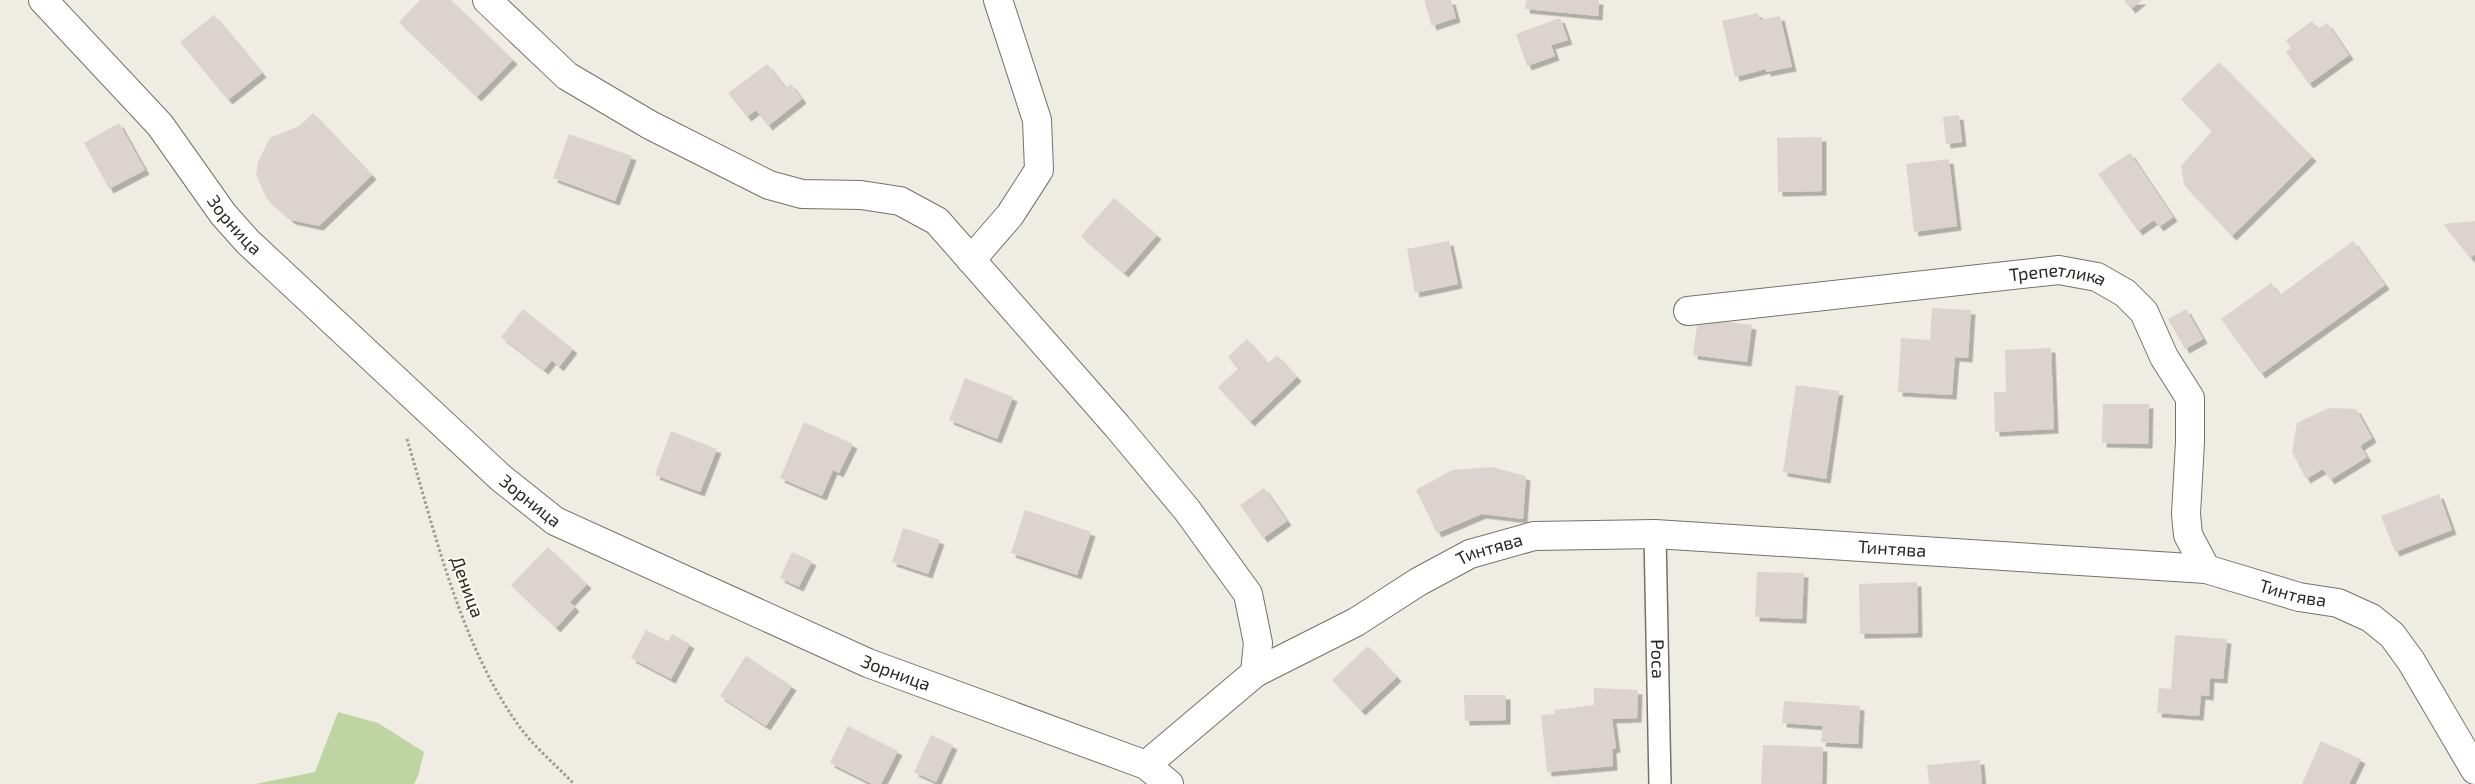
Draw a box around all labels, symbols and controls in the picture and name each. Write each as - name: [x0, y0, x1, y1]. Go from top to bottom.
- street label: Зорница: [203, 190, 267, 259]
- street label: Трепетлика: [2008, 258, 2111, 290]
- street label: Зорница: [496, 469, 566, 532]
- street label: Тинтява: [1452, 528, 1525, 570]
- street label: Тинтява: [1857, 535, 1927, 561]
- street label: Деница: [447, 553, 489, 620]
- street label: Тинтява: [2257, 574, 2328, 611]
- street label: Роса: [1647, 639, 1670, 679]
- street label: Зорница: [858, 649, 934, 695]

